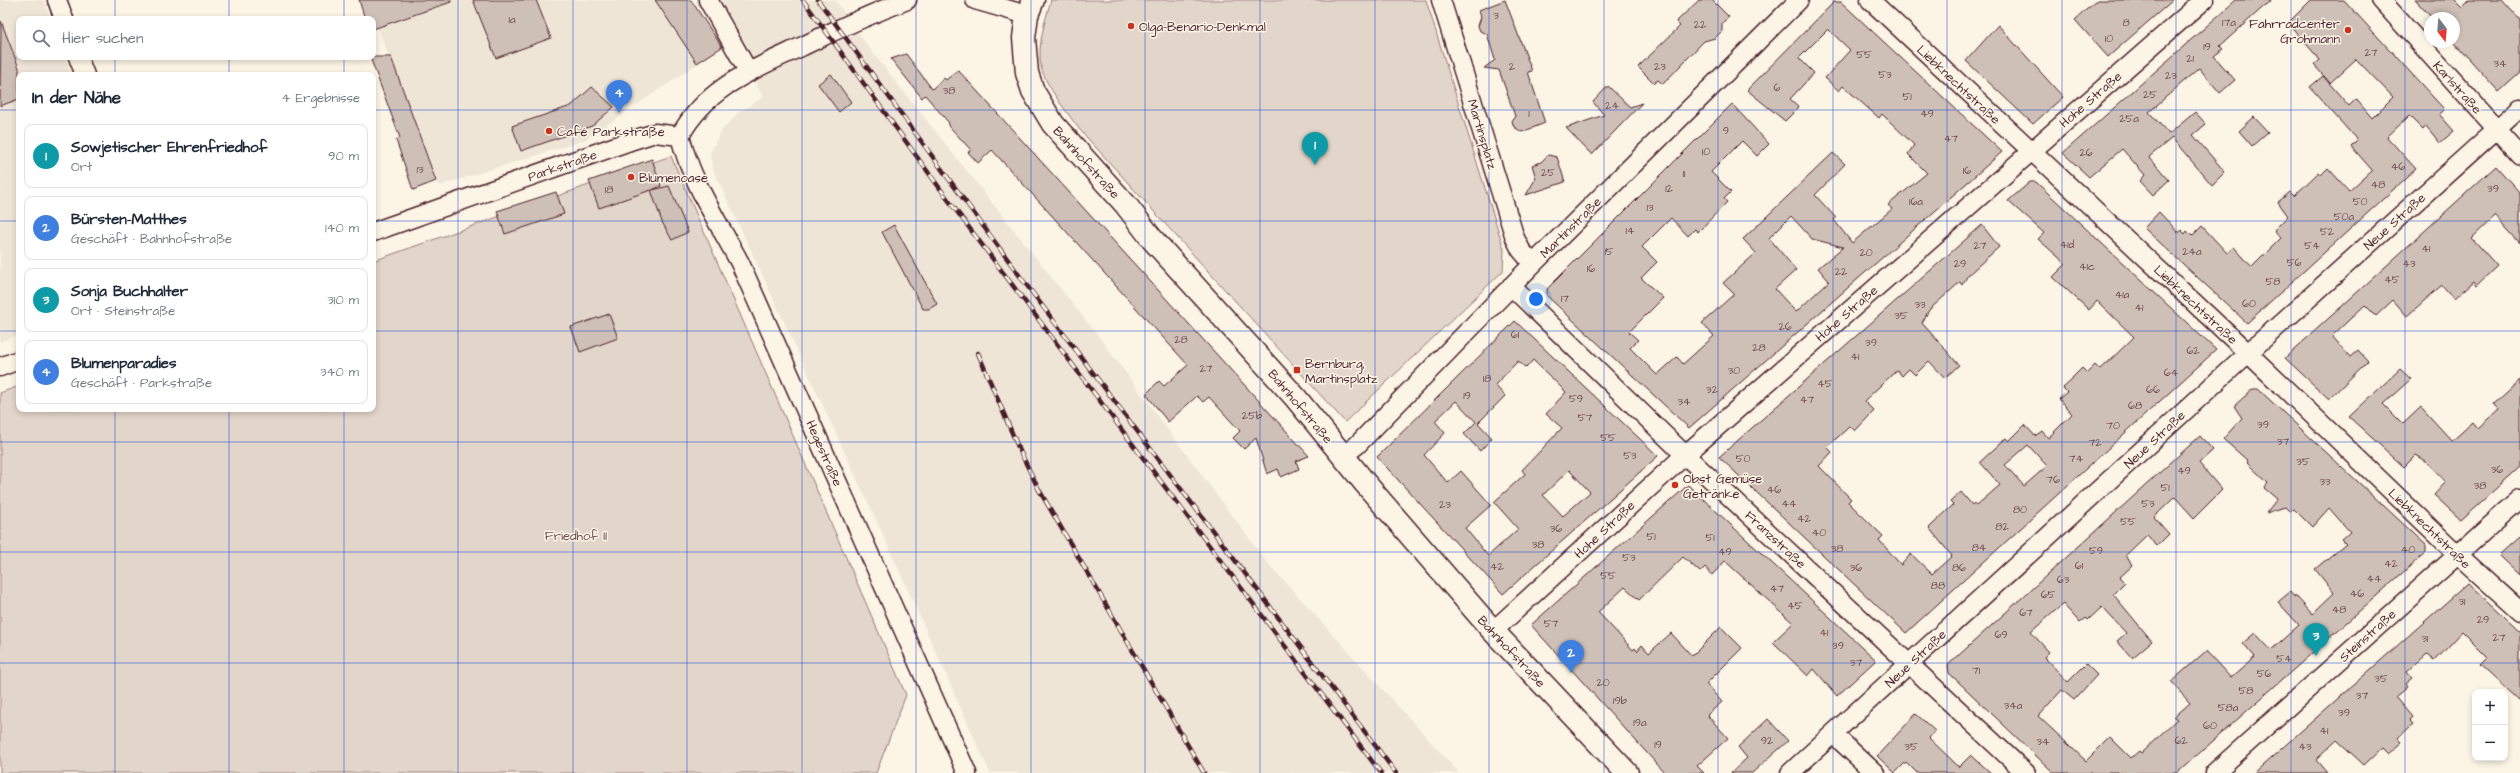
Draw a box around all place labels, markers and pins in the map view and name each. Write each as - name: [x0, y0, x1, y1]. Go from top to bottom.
- place label: Fahrradcenter Grohmann: [2249, 15, 2340, 48]
- place label: Olga-Benario-Denkmal: [1139, 18, 1266, 37]
- marker: Olga-Benario-Denkmal: [1126, 21, 1136, 31]
- marker: Fahrradcenter Grohmann: [2343, 25, 2353, 35]
- pin: 4: [606, 80, 632, 113]
- place label: Café Parkstraße: [557, 123, 665, 141]
- marker: Café Parkstraße: [544, 126, 554, 136]
- pin: 1: [1302, 132, 1328, 165]
- place label: Blumenoase: [639, 169, 708, 187]
- marker: Blumenoase: [626, 172, 636, 182]
- place label: Bernburg, Martinsplatz: [1305, 355, 1378, 388]
- marker: Bernburg, Martinsplatz: [1292, 365, 1302, 375]
- place label: Obst Gemüse Getränke: [1683, 470, 1762, 503]
- marker: Obst Gemüse Getränke: [1670, 480, 1680, 490]
- pin: 3: [2303, 623, 2329, 656]
- pin: 2: [1558, 640, 1584, 673]

